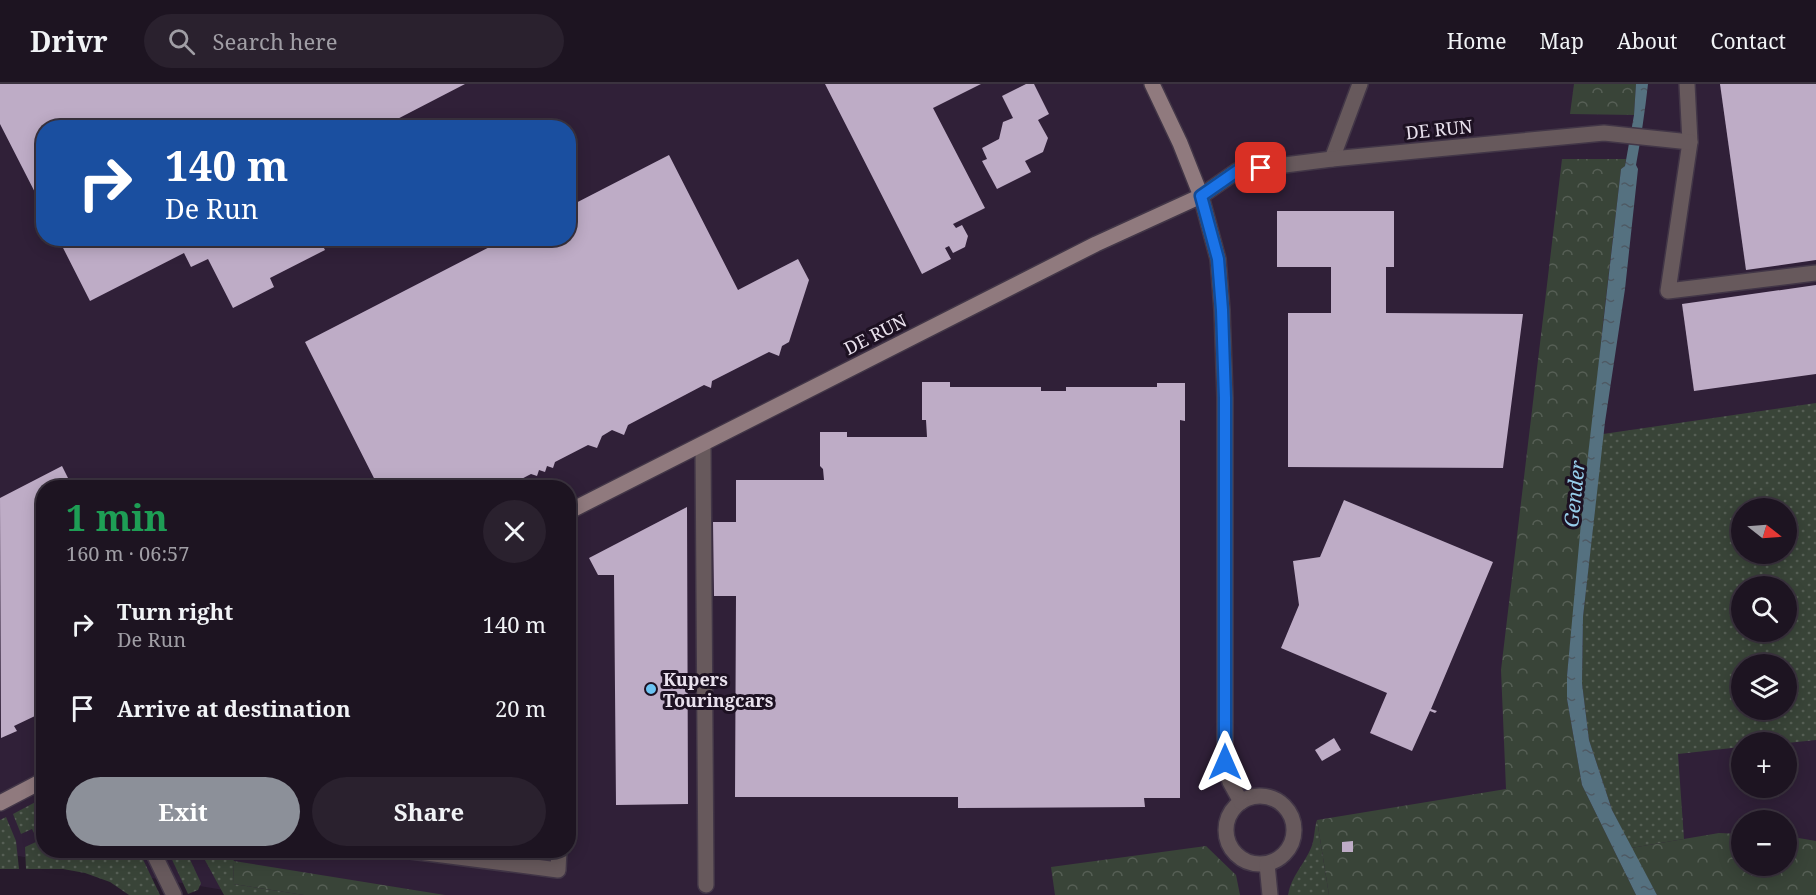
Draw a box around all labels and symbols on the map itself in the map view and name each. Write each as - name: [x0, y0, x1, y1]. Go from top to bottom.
- street label: DE RUN: [1404, 114, 1474, 144]
- pin: [1235, 142, 1286, 193]
- street label: DE RUN: [840, 308, 911, 360]
- water label: Gender: [1557, 459, 1591, 529]
- north arrow: [1731, 498, 1797, 564]
- place label: Kupers Touringcars: [663, 667, 774, 712]
- marker: Kupers Touringcars: [644, 682, 658, 696]
- position arrow: [1193, 730, 1257, 794]

